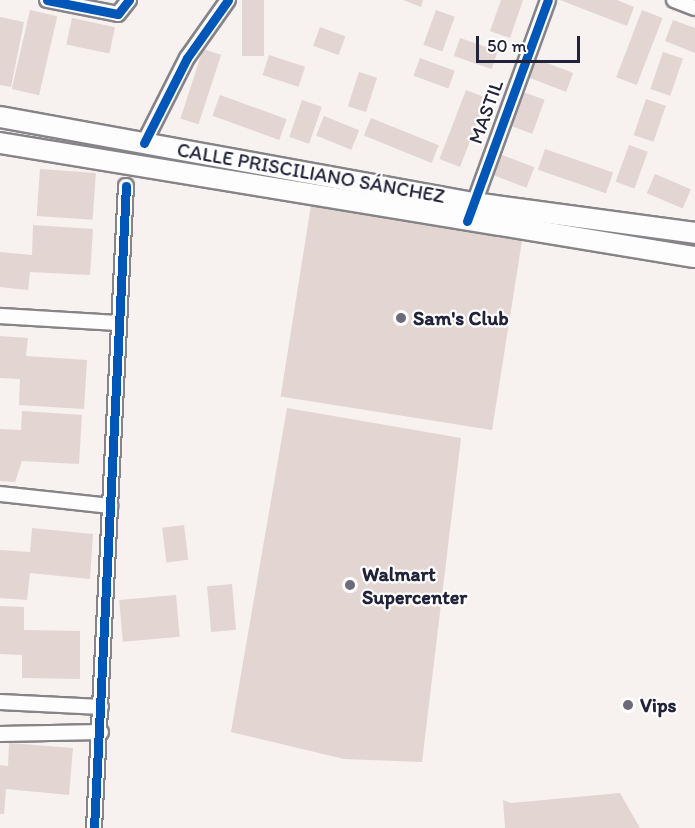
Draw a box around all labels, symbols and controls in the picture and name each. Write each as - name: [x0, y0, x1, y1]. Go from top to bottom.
- scale bar: [479, 24, 582, 62]
- text: 50 m: [487, 35, 527, 57]
- street label: MASTIL: [463, 77, 509, 147]
- street label: CALLE PRISCILIANO SÁNCHEZ: [175, 138, 447, 208]
- place label: Sam's Club: [413, 306, 509, 330]
- marker: Sam's Club: [394, 311, 408, 325]
- place label: Walmart Supercenter: [362, 562, 467, 609]
- marker: Walmart Supercenter: [343, 578, 357, 592]
- place label: Vips: [640, 693, 676, 717]
- marker: Vips: [621, 698, 635, 712]

